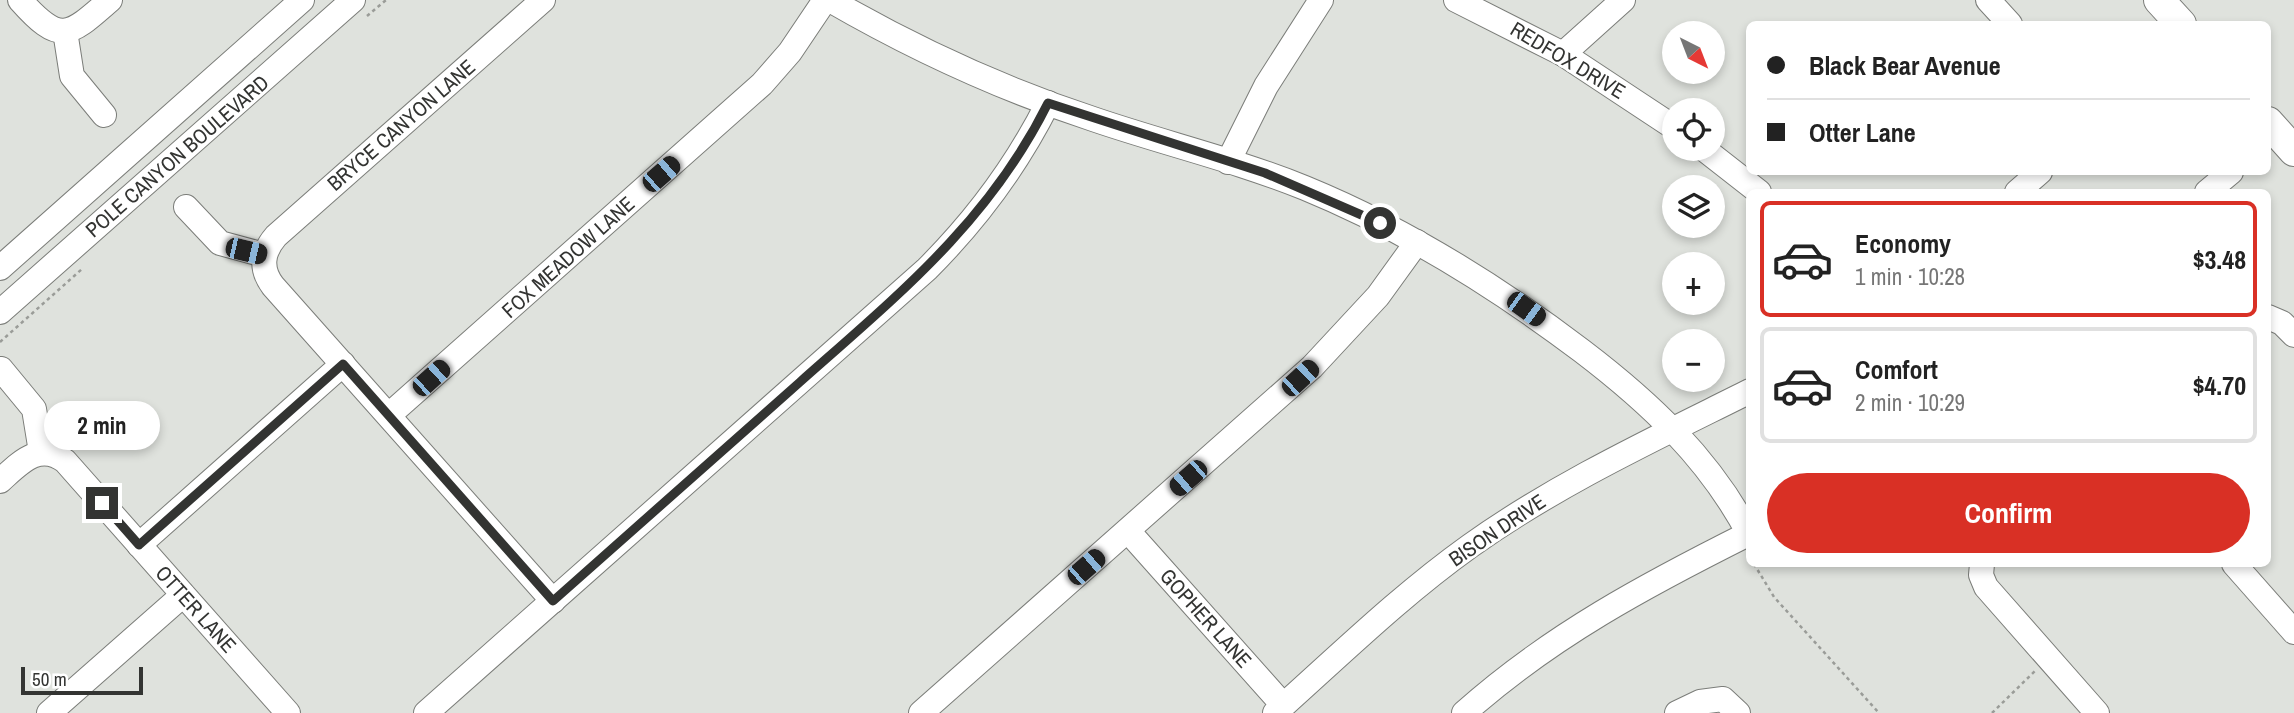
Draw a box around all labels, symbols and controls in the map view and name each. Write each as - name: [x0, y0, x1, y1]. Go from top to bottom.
- street label: REDFOX DRIVE: [1505, 14, 1631, 106]
- north arrow: [1662, 21, 1726, 84]
- map controls: [1662, 21, 1725, 392]
- text: Black Bear Avenue: [1809, 48, 2001, 83]
- street label: BRYCE CANYON LANE: [321, 53, 481, 197]
- street label: POLE CANYON BOULEVARD: [79, 68, 275, 244]
- button: locate: [1662, 98, 1725, 161]
- text: Otter Lane: [1809, 115, 1916, 150]
- car: [639, 152, 684, 196]
- button: layers: [1662, 175, 1725, 238]
- street label: FOX MEADOW LANE: [495, 190, 641, 324]
- route start: [1364, 207, 1396, 239]
- text: Economy: [1855, 226, 1951, 261]
- icon: car: [1771, 228, 1834, 291]
- car: [224, 236, 269, 266]
- text: $3.48: [2193, 242, 2246, 277]
- button: +: [1662, 252, 1725, 315]
- text: 1 min · 10:28: [1855, 261, 1965, 292]
- car: [1503, 288, 1550, 330]
- button: −: [1662, 329, 1725, 392]
- text: Comfort: [1855, 352, 1938, 387]
- icon: car: [1771, 354, 1834, 417]
- car: [409, 356, 454, 400]
- car: [1278, 356, 1323, 400]
- text: $4.70: [2193, 368, 2246, 403]
- text: 2 min · 10:29: [1855, 387, 1965, 418]
- callout: 2 min: [44, 402, 160, 450]
- text: 2 min: [77, 410, 127, 441]
- car: [1166, 456, 1211, 500]
- button: Confirm: [1767, 473, 2250, 553]
- route end: [86, 487, 118, 519]
- street label: BISON DRIVE: [1443, 487, 1551, 573]
- car: [1064, 545, 1109, 589]
- street label: OTTER LANE: [149, 559, 243, 659]
- street label: GOPHER LANE: [1154, 562, 1258, 674]
- scale bar: [21, 664, 144, 696]
- text: 50 m: [32, 666, 67, 692]

